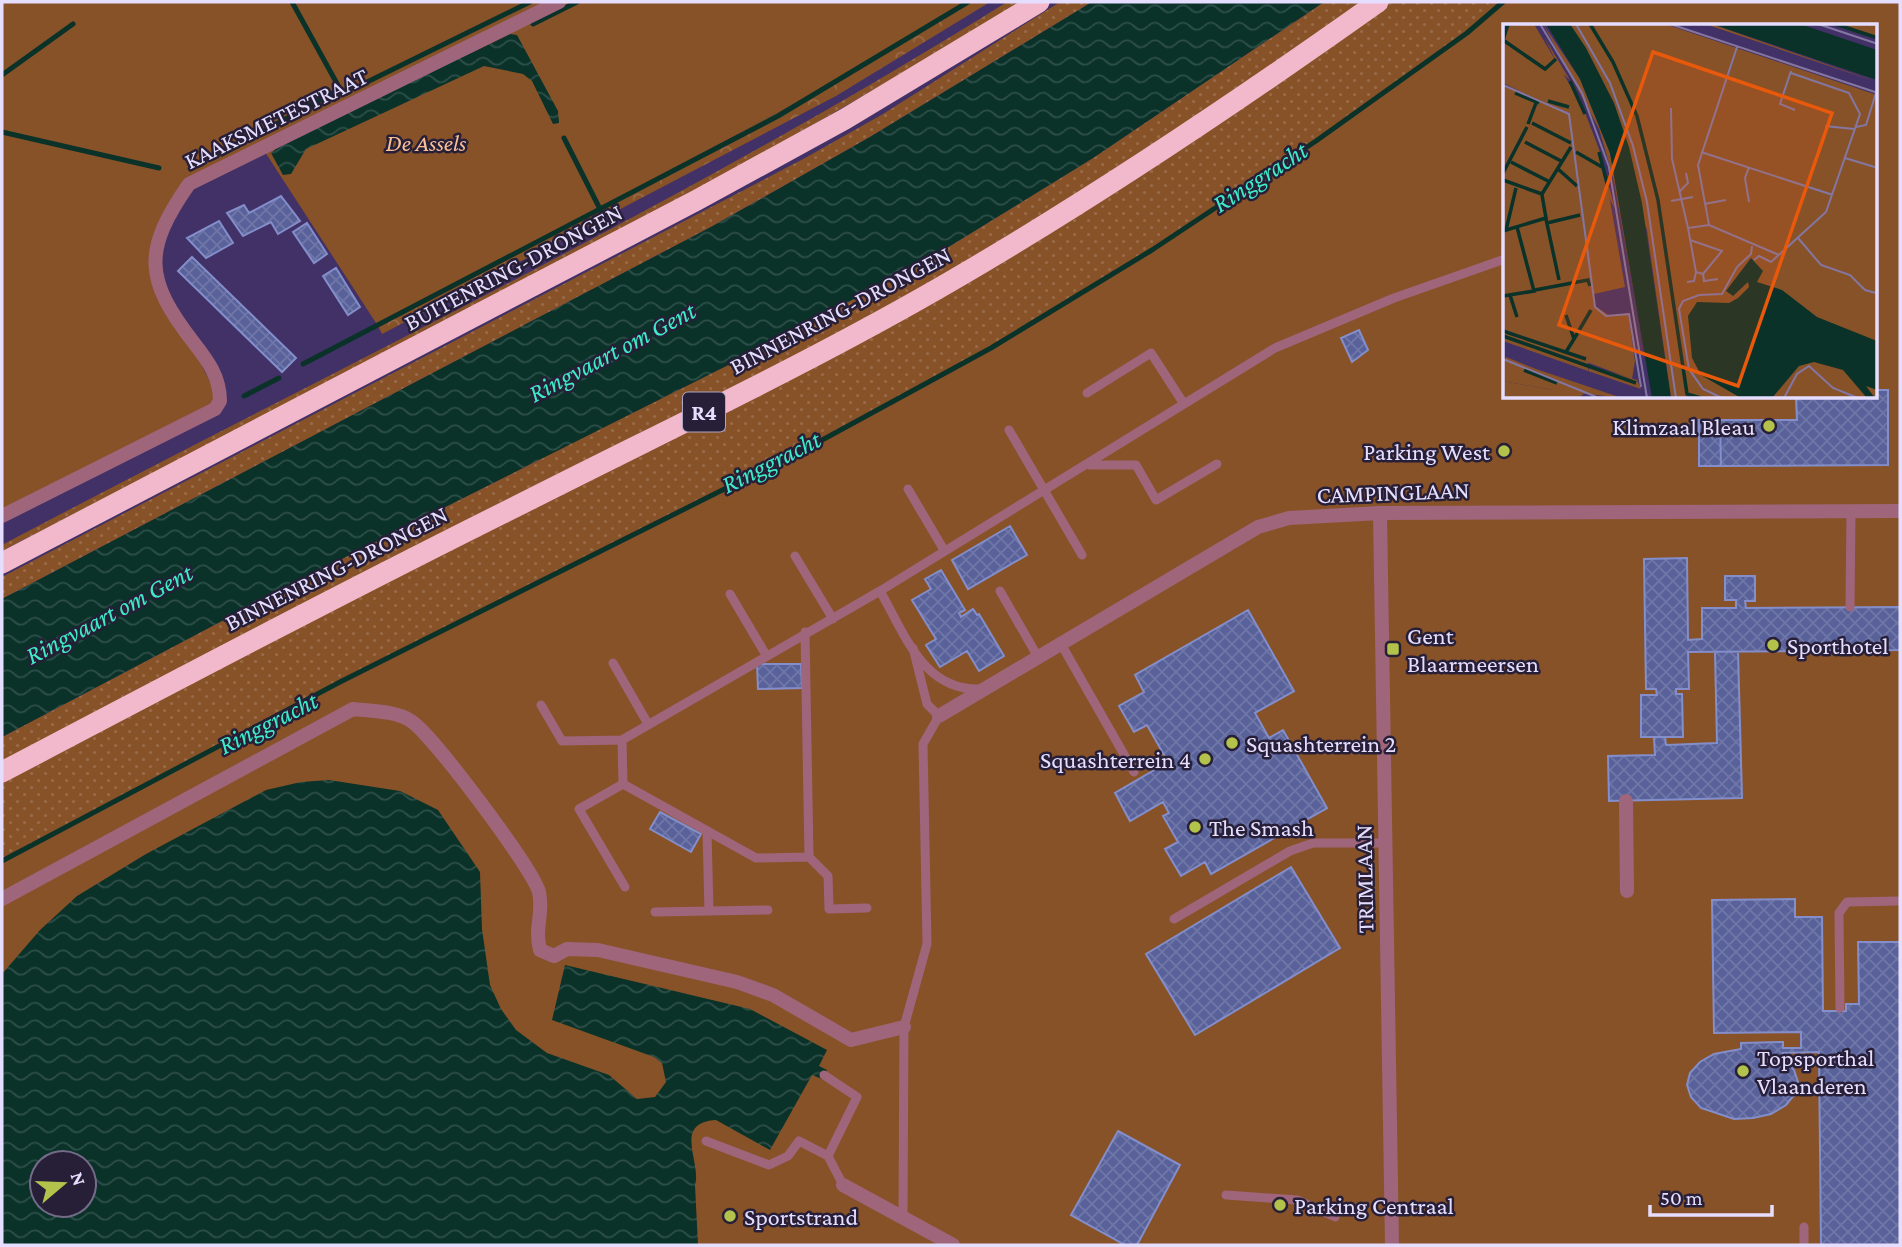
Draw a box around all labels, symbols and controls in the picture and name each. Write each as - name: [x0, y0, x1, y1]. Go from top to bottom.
- inset map: [1503, 24, 1878, 399]
- street label: KAAKSMETESTRAAT: [180, 62, 372, 174]
- park label: De Assels: [386, 129, 467, 156]
- water label: Ringgracht: [1207, 135, 1313, 218]
- street label: BUITENRING-DRONGEN: [399, 198, 627, 336]
- street label: BINNENRING-DRONGEN: [725, 240, 955, 380]
- water label: Ringvaart om Gent: [523, 296, 701, 408]
- road number: R4: [683, 392, 725, 432]
- place label: Klimzaal Bleau: [1612, 413, 1755, 440]
- marker: Klimzaal Bleau: [1761, 418, 1777, 434]
- water label: Ringgracht: [717, 425, 826, 499]
- place label: Parking West: [1363, 438, 1491, 465]
- marker: Parking West: [1496, 443, 1512, 459]
- street label: CAMPINGLAAN: [1316, 476, 1470, 508]
- street label: BINNENRING-DRONGEN: [220, 500, 452, 636]
- water label: Ringvaart om Gent: [20, 558, 198, 670]
- place label: Gent Blaarmeersen: [1407, 622, 1539, 677]
- place label: Sporthotel: [1787, 632, 1889, 659]
- marker: Sporthotel: [1765, 637, 1781, 653]
- marker: Gent Blaarmeersen: [1385, 641, 1401, 657]
- water label: Ringgracht: [214, 686, 323, 760]
- place label: Squashterrein 2: [1246, 730, 1396, 757]
- marker: Squashterrein 2: [1224, 735, 1240, 751]
- place label: Squashterrein 4: [1040, 746, 1191, 773]
- marker: Squashterrein 4: [1197, 751, 1213, 767]
- place label: The Smash: [1209, 814, 1314, 841]
- marker: The Smash: [1187, 819, 1203, 835]
- street label: TRIMLAAN: [1350, 824, 1378, 934]
- place label: Topsporthal Vlaanderen: [1757, 1044, 1874, 1099]
- marker: Topsporthal Vlaanderen: [1735, 1063, 1751, 1079]
- north arrow: [28, 1149, 98, 1219]
- text: N: [67, 1169, 91, 1188]
- scale bar: [1650, 1174, 1772, 1218]
- text: 50 m: [1660, 1186, 1703, 1210]
- place label: Parking Centraal: [1294, 1192, 1454, 1219]
- marker: Parking Centraal: [1272, 1197, 1288, 1213]
- place label: Sportstrand: [744, 1203, 858, 1230]
- marker: Sportstrand: [722, 1208, 738, 1224]

